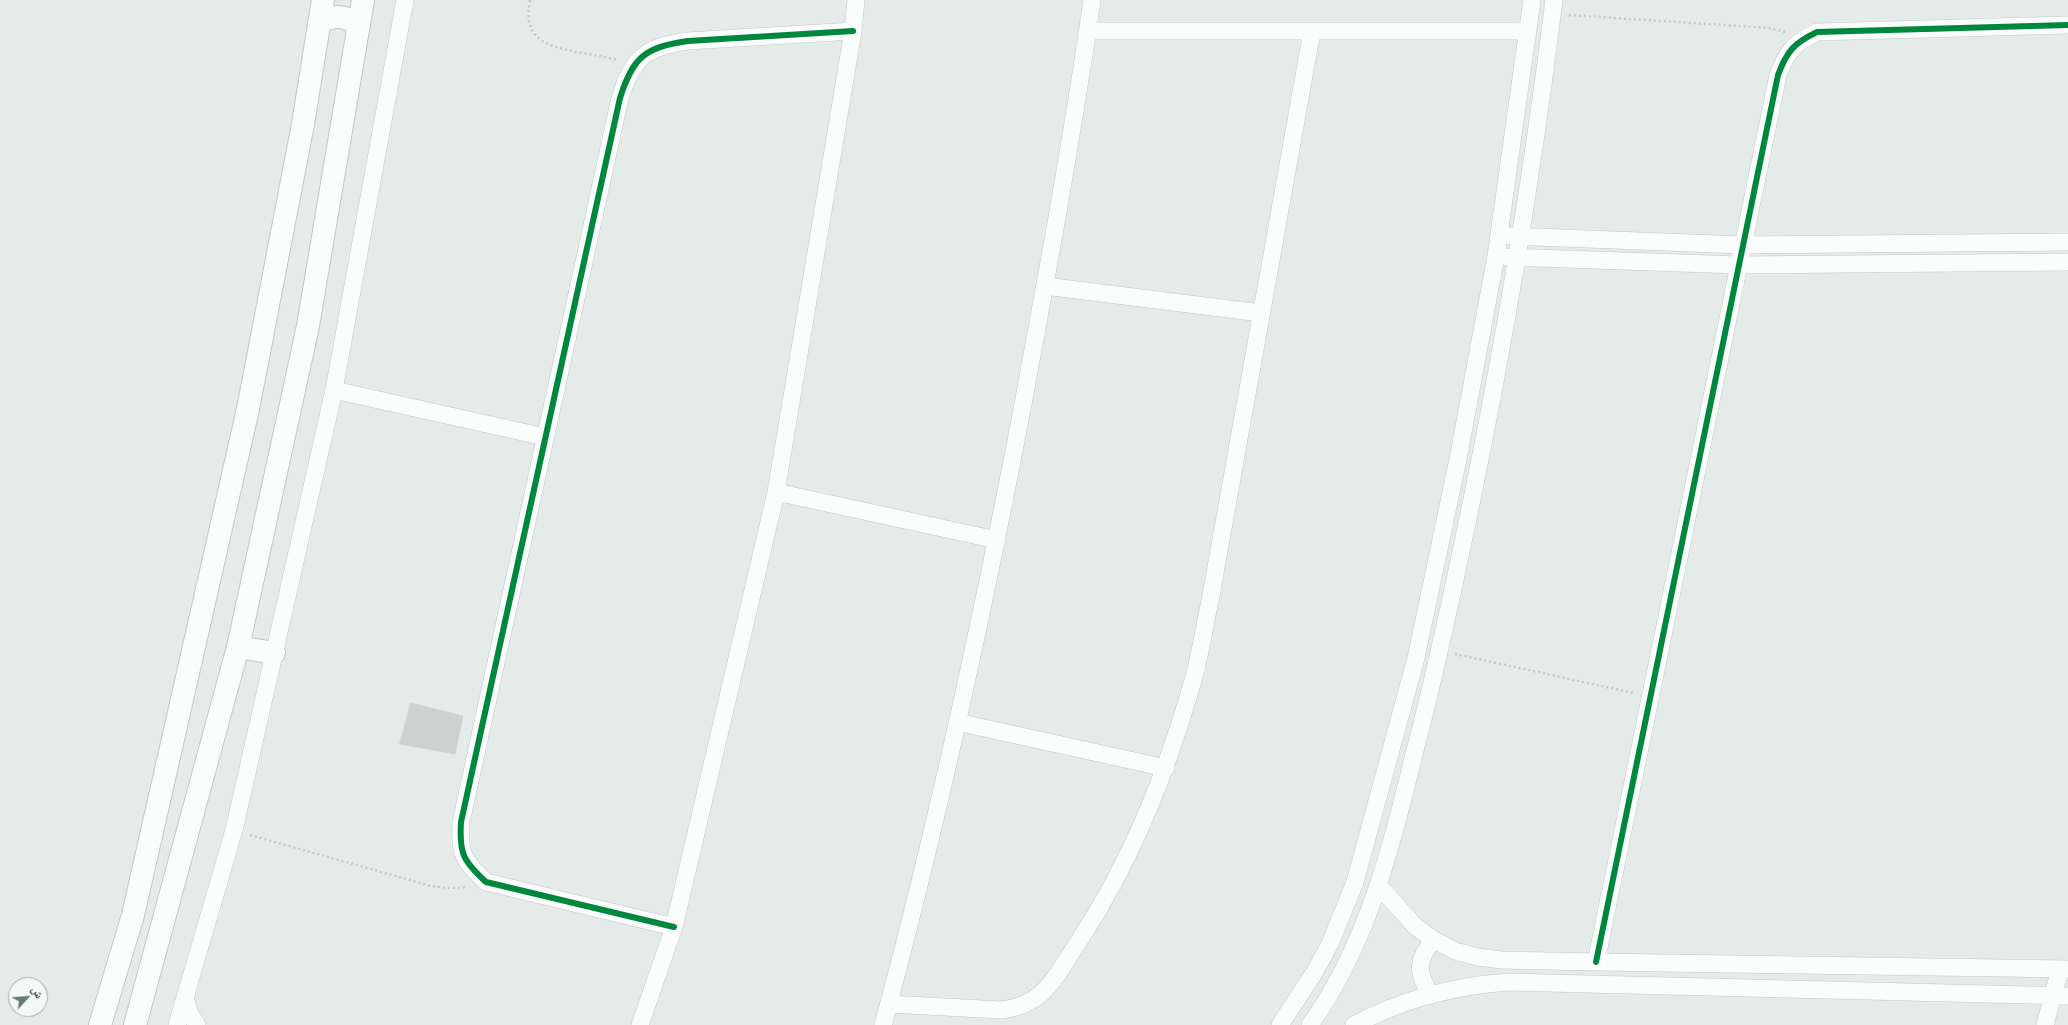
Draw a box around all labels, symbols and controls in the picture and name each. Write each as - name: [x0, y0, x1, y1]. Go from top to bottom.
- north arrow: [8, 977, 48, 1017]
- text: ش: [30, 984, 47, 1000]

